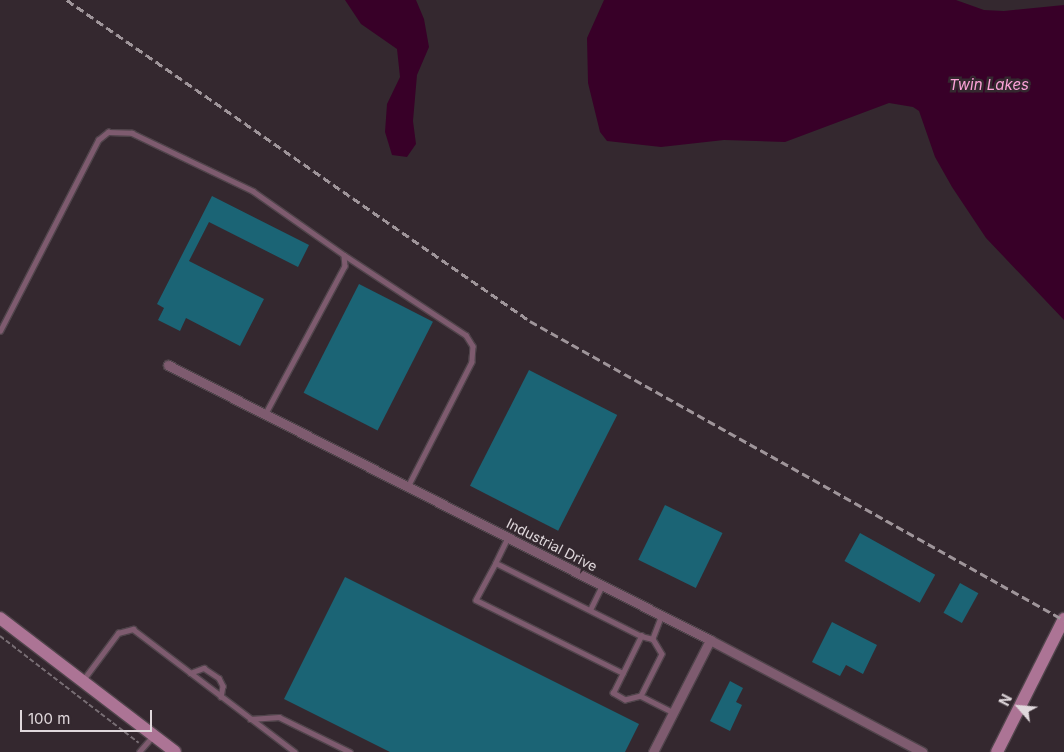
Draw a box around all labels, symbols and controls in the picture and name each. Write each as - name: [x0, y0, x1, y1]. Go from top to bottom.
- water label: Twin Lakes: [949, 76, 1029, 94]
- street label: Industrial Drive: [504, 515, 600, 575]
- north arrow: [994, 682, 1044, 732]
- text: N: [995, 691, 1015, 709]
- scale bar: [22, 700, 155, 732]
- text: 100 m: [28, 709, 70, 728]

